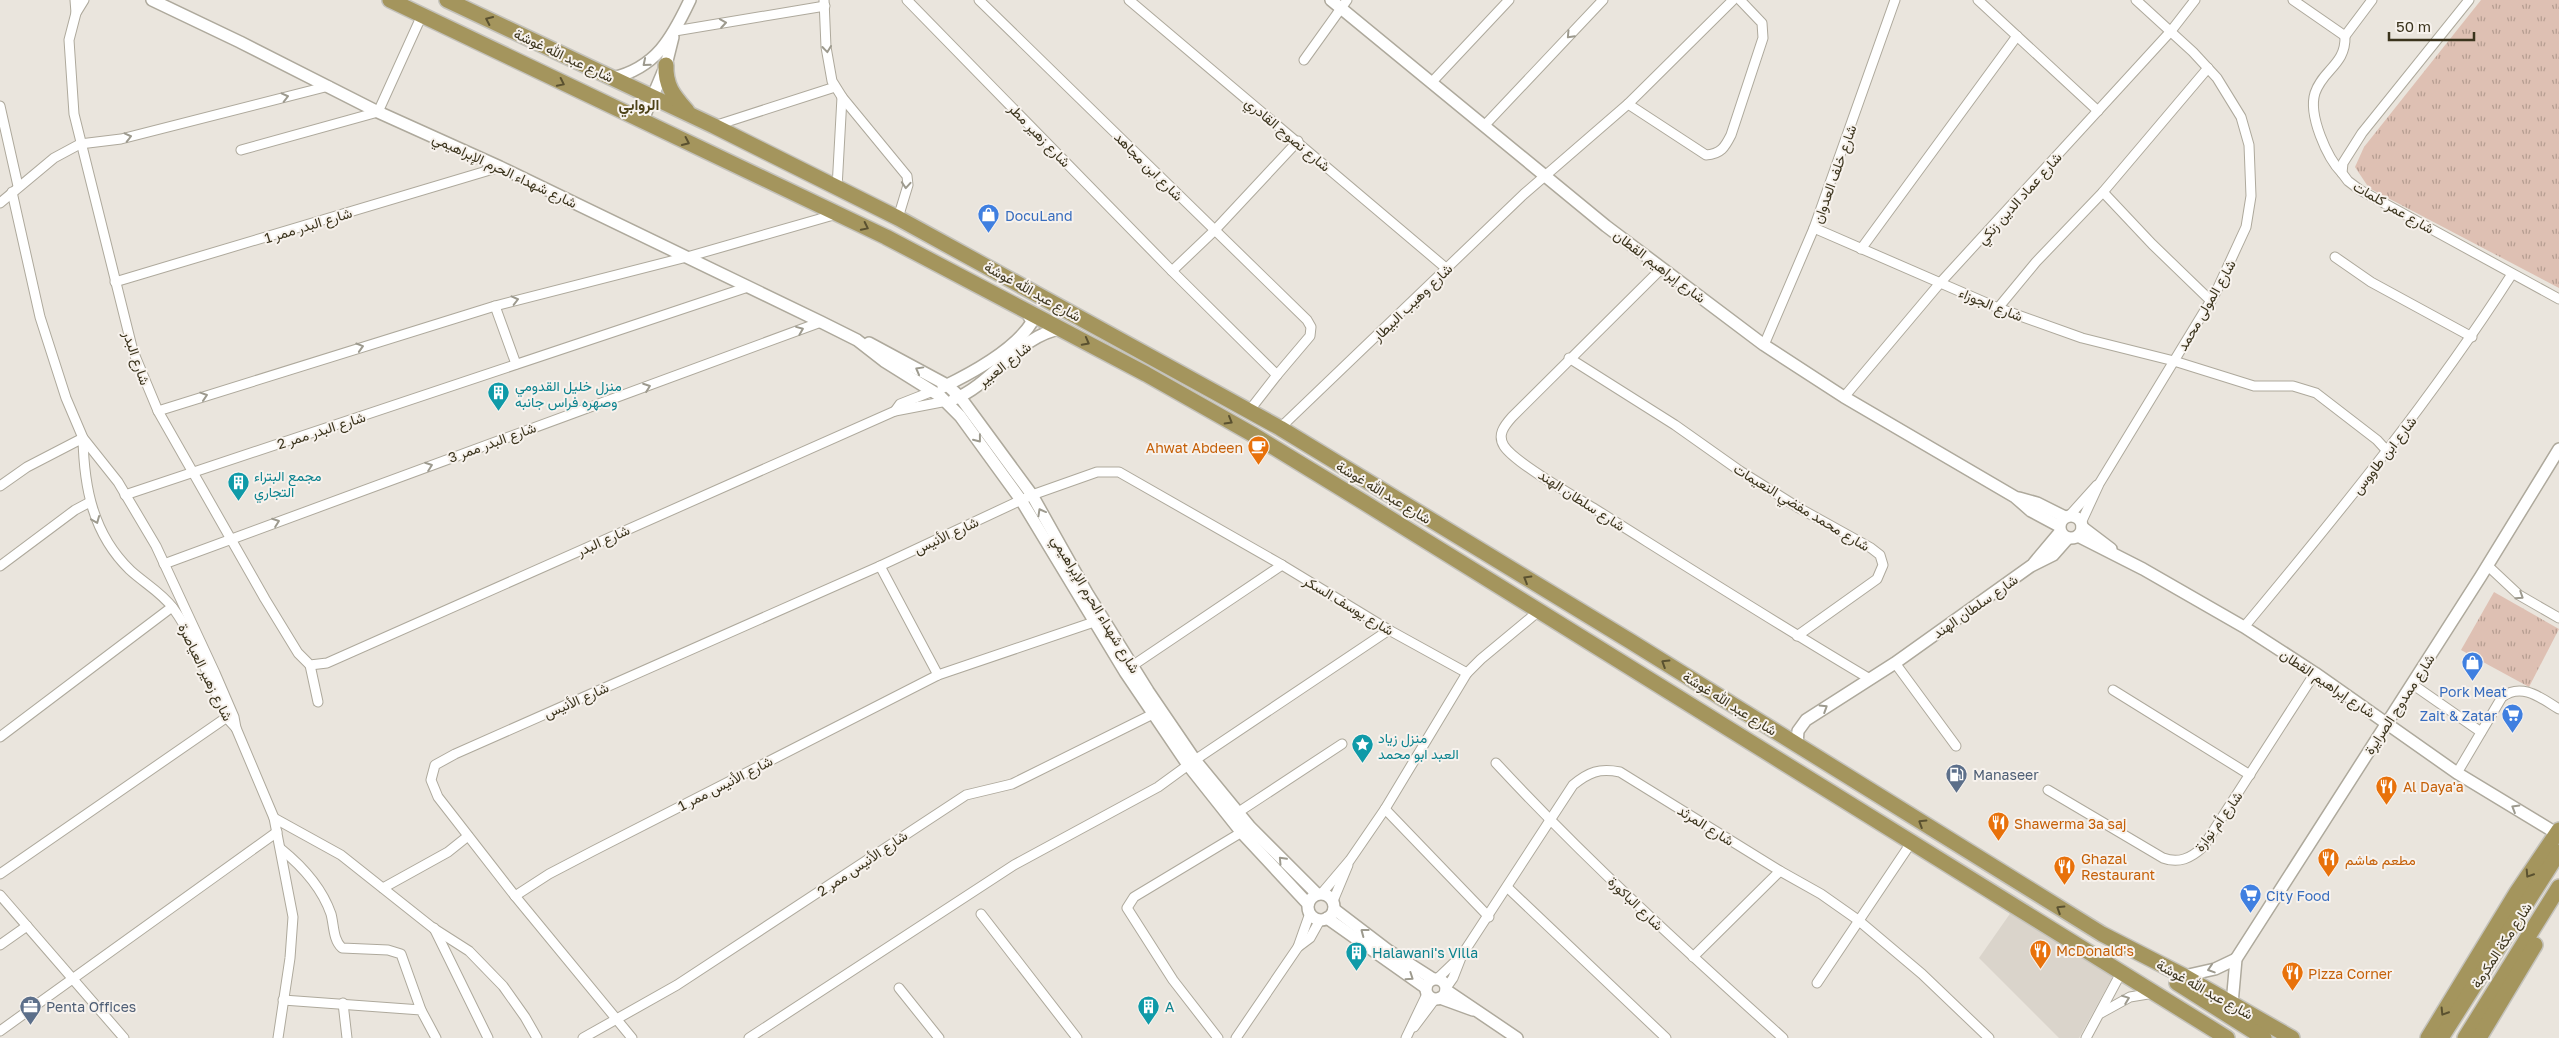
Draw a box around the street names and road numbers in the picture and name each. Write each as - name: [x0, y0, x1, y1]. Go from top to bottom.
- street label: شارع عبد الله غوشة: [510, 25, 616, 88]
- street label: شارع نصوح القادري: [1239, 93, 1334, 178]
- street label: شارع زهير مطر: [1003, 99, 1075, 172]
- street label: شارع خلف العدوان: [1808, 122, 1863, 227]
- street label: شارع ابن مجاهد: [1109, 128, 1187, 206]
- street label: شارع شهداء الحرم الإبراهيمي: [428, 129, 580, 215]
- street label: شارع عماد الدين زنكي: [1973, 148, 2068, 250]
- street label: شارع عمر كلمات: [2349, 177, 2437, 240]
- street label: شارع البدر ممر 1: [262, 204, 355, 249]
- street label: شارع إبراهيم القطان: [1609, 226, 1709, 309]
- street label: شارع المولى محمد: [2173, 256, 2242, 355]
- street label: شارع عبد الله غوشة: [980, 257, 1084, 327]
- street label: شارع وهيب البيطار: [1368, 260, 1458, 347]
- street label: شارع الجوزاء: [1955, 283, 2025, 327]
- street label: شارع البدر: [117, 328, 154, 388]
- street label: شارع العبير: [973, 338, 1036, 393]
- street label: شارع البدر ممر 2: [275, 408, 368, 455]
- street label: شارع ابن طاووس: [2348, 413, 2422, 499]
- street label: شارع البدر ممر 3: [446, 418, 539, 469]
- street label: شارع عبد الله غوشة: [1332, 457, 1435, 530]
- street label: شارع محمد مفضي النعيمات: [1729, 460, 1873, 558]
- street label: شارع سلطان الهند: [1534, 466, 1628, 537]
- street label: شارع الأنيس: [911, 513, 982, 560]
- street label: شارع البدر: [573, 521, 633, 562]
- street label: شارع شهداء الحرم الإبراهيمي: [1045, 532, 1144, 678]
- street label: شارع سلطان الهند: [1929, 570, 2022, 644]
- street label: شارع يوسف السكر: [1298, 571, 1397, 641]
- street label: شارع زهير العياصرة: [172, 621, 237, 725]
- street label: شارع إبراهيم القطان: [2276, 645, 2379, 723]
- street label: شارع ممدوح الصرايرة: [2360, 651, 2440, 759]
- street label: شارع عبد الله غوشة: [1678, 667, 1780, 741]
- street label: شارع الأنيس: [541, 678, 612, 725]
- street label: شارع الأنيس ممر 1: [675, 752, 777, 817]
- street label: شارع أم نوارة: [2190, 788, 2248, 856]
- street label: شارع المرثد: [1673, 801, 1737, 851]
- street label: شارع الأنيس ممر 2: [814, 827, 912, 902]
- street label: شارع الباكورة: [1603, 873, 1667, 936]
- street label: شارع مكة المكرمة: [2467, 899, 2537, 993]
- street label: شارع عبد الله غوشة: [2152, 955, 2256, 1025]

